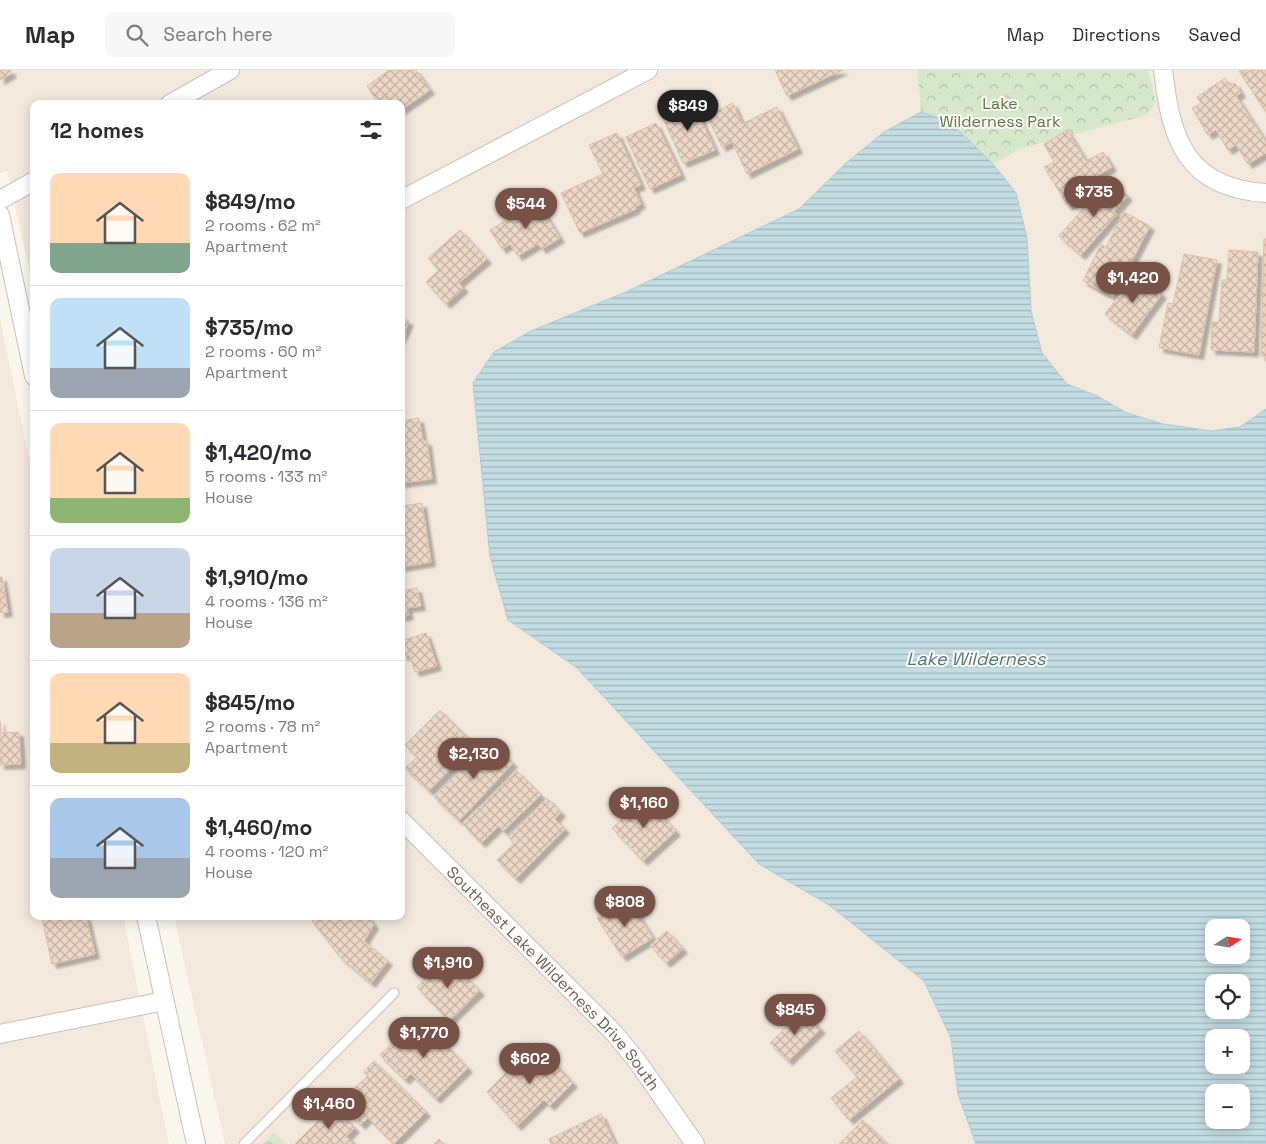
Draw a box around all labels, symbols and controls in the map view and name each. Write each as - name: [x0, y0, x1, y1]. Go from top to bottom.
- search box: [105, 12, 455, 57]
- text: Map: [25, 19, 75, 50]
- icon: search: [123, 21, 151, 49]
- text: Search here: [163, 22, 273, 47]
- text: Map: [1007, 23, 1044, 46]
- text: Directions: [1072, 23, 1161, 46]
- text: Saved: [1189, 23, 1241, 46]
- pin: $849: [658, 90, 718, 132]
- park label: Lake Wilderness Park: [939, 93, 1061, 132]
- text: $849: [668, 95, 708, 116]
- icon: filters: [357, 116, 385, 144]
- text: 12 homes: [50, 117, 144, 144]
- pin: $735: [1064, 176, 1124, 218]
- text: $735: [1075, 181, 1113, 202]
- text: $849/mo: [205, 188, 296, 215]
- pin: $544: [496, 188, 556, 230]
- icon: home: [90, 193, 150, 253]
- text: $544: [506, 193, 546, 214]
- text: 2 rooms · 62 m²: [205, 215, 321, 236]
- text: Apartment: [205, 236, 288, 257]
- pin: $1,420: [1092, 262, 1174, 304]
- text: $1,420: [1107, 267, 1159, 288]
- text: $735/mo: [205, 314, 294, 341]
- icon: home: [90, 318, 150, 378]
- text: 2 rooms · 60 m²: [205, 341, 321, 362]
- text: Apartment: [205, 362, 288, 383]
- text: $1,420/mo: [205, 439, 312, 466]
- icon: home: [90, 443, 150, 503]
- text: 5 rooms · 133 m²: [205, 466, 327, 487]
- text: House: [205, 487, 253, 508]
- text: $1,910/mo: [205, 564, 308, 591]
- icon: home: [90, 568, 150, 628]
- text: 4 rooms · 136 m²: [205, 591, 328, 612]
- text: House: [205, 612, 253, 633]
- water label: Lake Wilderness: [907, 647, 1046, 670]
- text: $845/mo: [205, 689, 295, 716]
- icon: home: [90, 693, 150, 753]
- text: 2 rooms · 78 m²: [205, 716, 320, 737]
- text: Apartment: [205, 737, 288, 758]
- pin: $2,130: [433, 738, 515, 780]
- text: $2,130: [449, 743, 499, 764]
- pin: $1,160: [603, 786, 685, 829]
- text: $1,160: [620, 792, 668, 813]
- text: $1,460/mo: [205, 814, 312, 841]
- icon: home: [90, 818, 150, 878]
- text: 4 rooms · 120 m²: [205, 841, 328, 862]
- street label: Southeast Lake Wilderness Drive South: [442, 861, 665, 1094]
- text: House: [205, 862, 253, 883]
- pin: $808: [595, 886, 655, 928]
- text: $808: [605, 891, 645, 912]
- north arrow: [1205, 919, 1250, 964]
- map controls: [1205, 919, 1250, 1129]
- pin: $1,910: [407, 946, 489, 989]
- text: $1,910: [423, 952, 473, 973]
- button: locate: [1205, 974, 1250, 1019]
- pin: $845: [765, 994, 825, 1036]
- text: $845: [775, 999, 815, 1020]
- pin: $1,770: [383, 1016, 465, 1059]
- text: $1,770: [399, 1022, 449, 1043]
- button: +: [1205, 1029, 1250, 1074]
- pin: $602: [500, 1042, 560, 1085]
- text: $602: [510, 1048, 550, 1069]
- button: −: [1205, 1084, 1250, 1129]
- pin: $1,460: [288, 1088, 370, 1130]
- text: $1,460: [303, 1093, 355, 1114]

